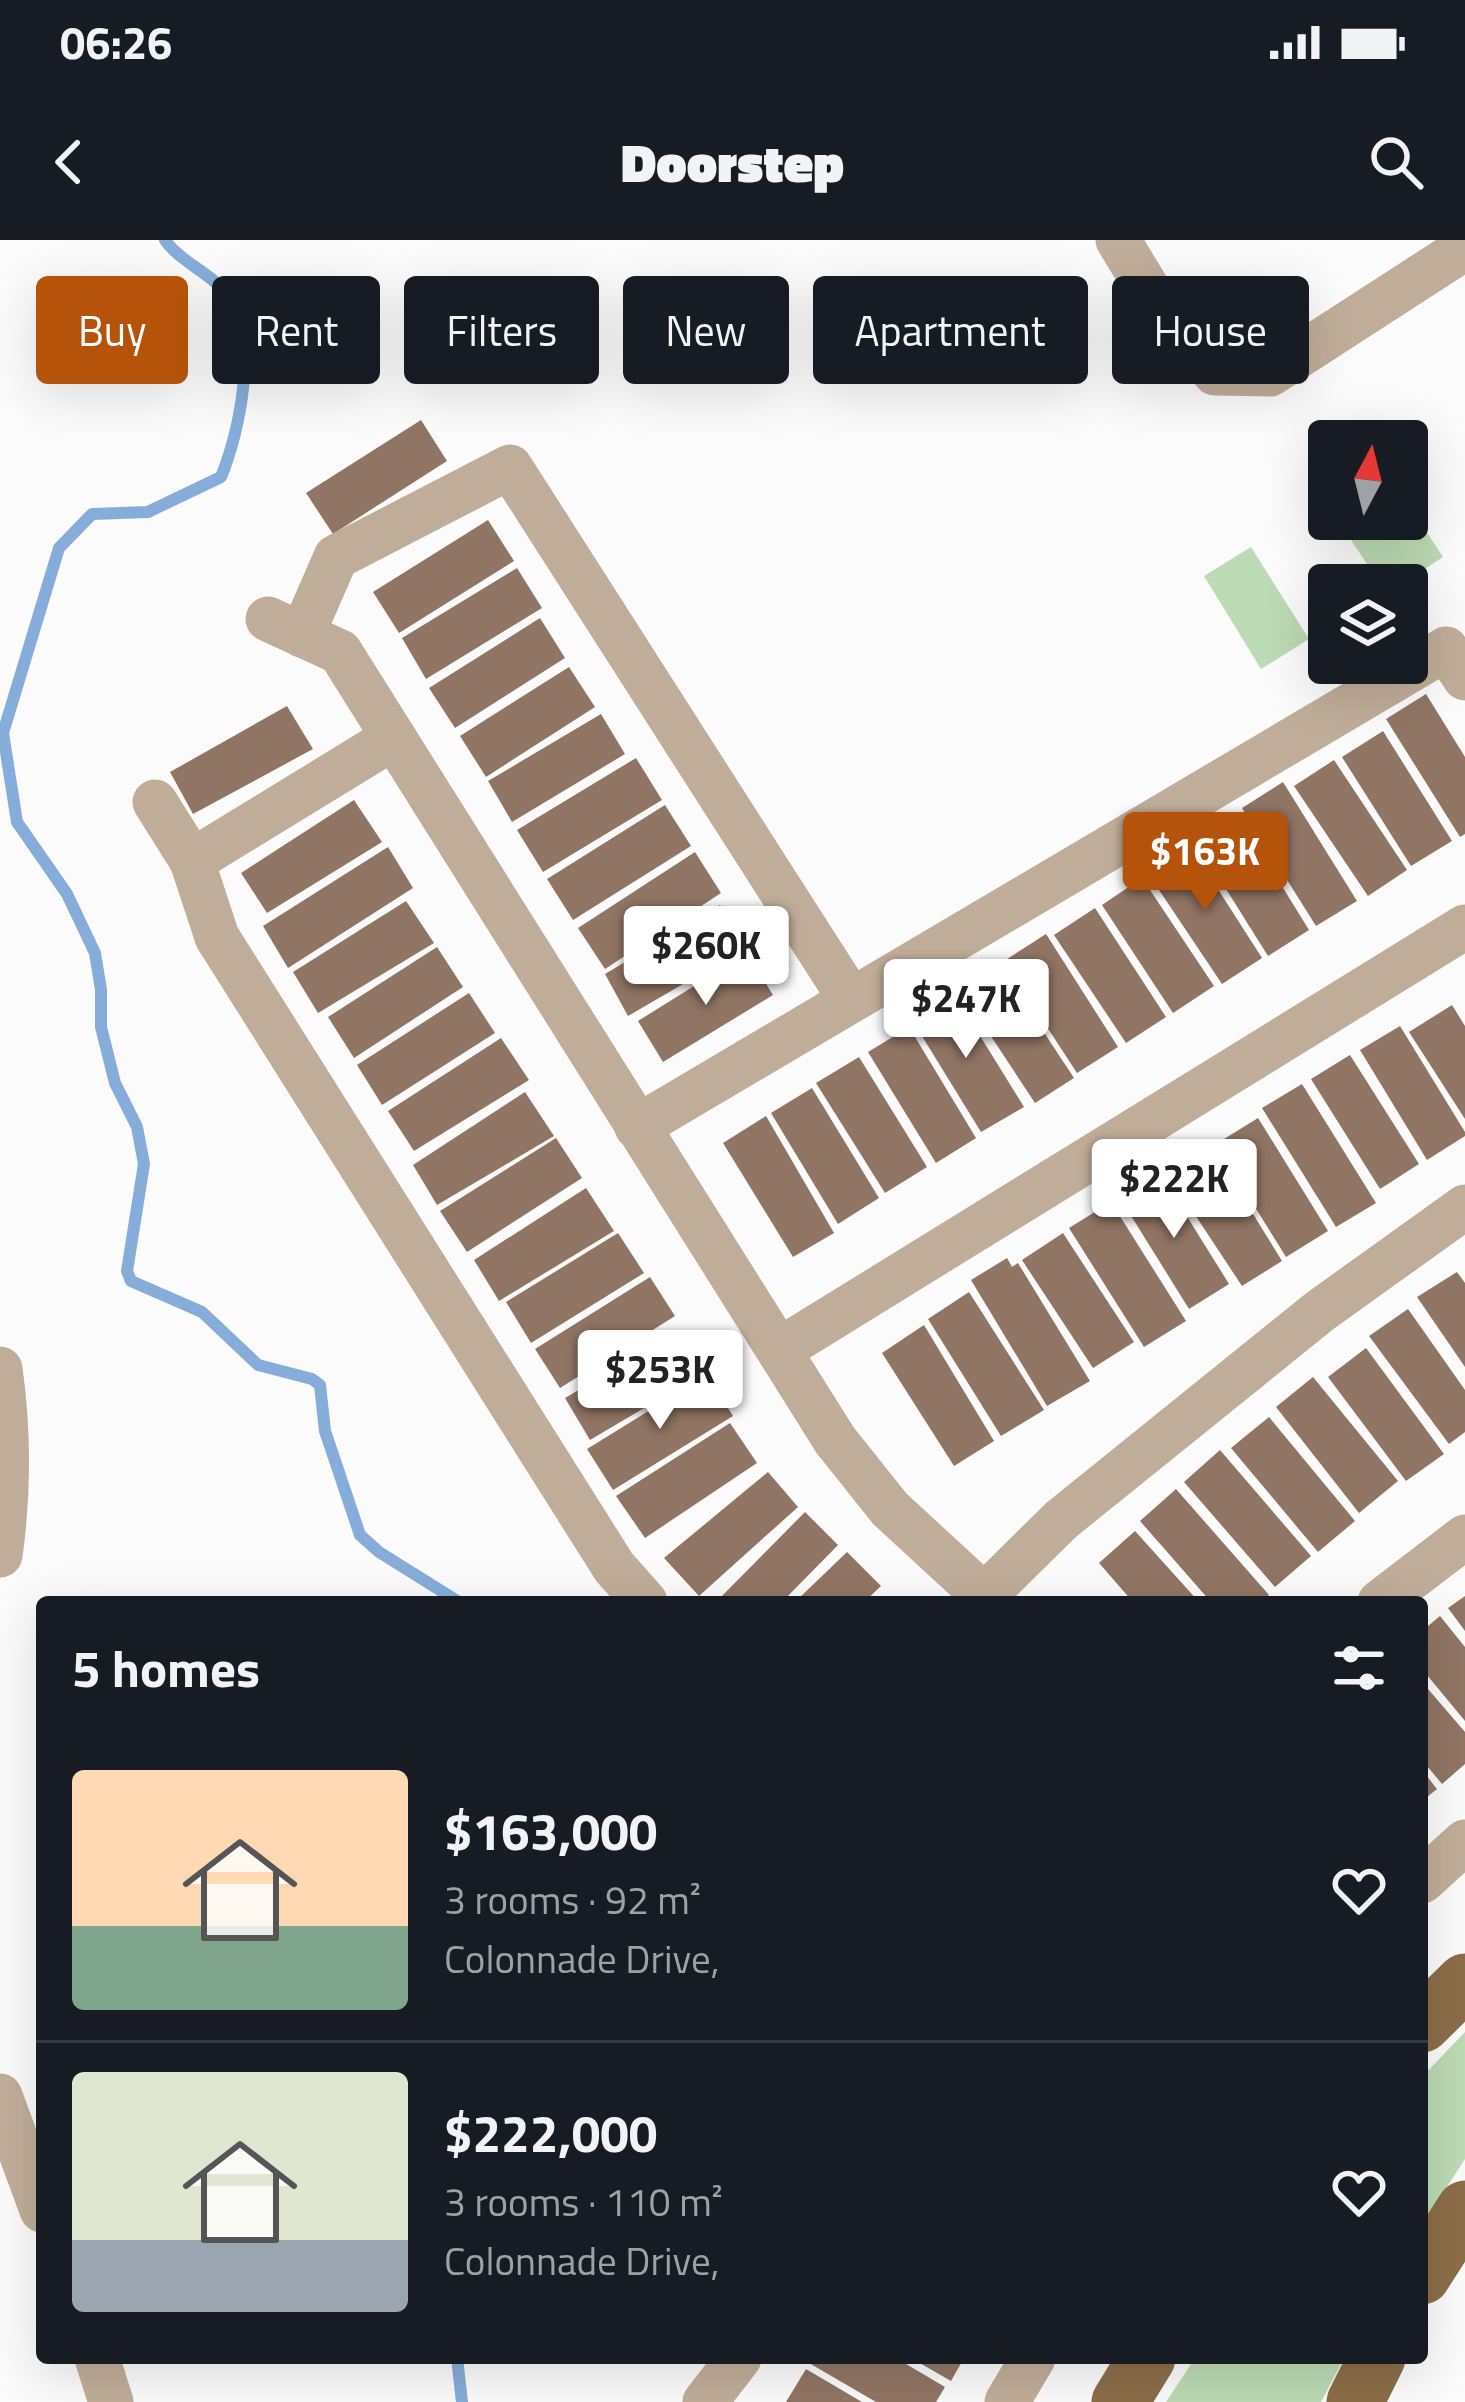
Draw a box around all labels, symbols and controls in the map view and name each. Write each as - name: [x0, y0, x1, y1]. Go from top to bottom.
- text: 06:26: [60, 8, 172, 76]
- text: Doorstep: [621, 121, 844, 203]
- icon: back: [36, 129, 102, 195]
- icon: search: [1363, 129, 1429, 195]
- chip: Buy: [36, 276, 188, 384]
- chip: Rent: [212, 276, 380, 384]
- chip: Filters: [404, 276, 599, 384]
- chip: New: [623, 276, 789, 384]
- chip: Apartment: [813, 276, 1088, 384]
- chip: House: [1112, 276, 1309, 384]
- north arrow: [1308, 420, 1428, 540]
- map controls: [1308, 420, 1428, 684]
- button: layers: [1308, 564, 1428, 684]
- pin: $163K: [1121, 812, 1289, 914]
- text: $163K: [1150, 821, 1260, 880]
- pin: $260K: [622, 906, 790, 1008]
- text: $260K: [651, 915, 761, 974]
- pin: $247K: [882, 959, 1050, 1061]
- text: $247K: [911, 968, 1021, 1027]
- pin: $222K: [1090, 1139, 1258, 1241]
- text: $222K: [1119, 1148, 1229, 1207]
- pin: $253K: [576, 1330, 744, 1432]
- text: $253K: [605, 1339, 715, 1398]
- text: 5 homes: [72, 1629, 260, 1707]
- icon: filters: [1326, 1635, 1392, 1701]
- text: $163,000: [444, 1792, 657, 1870]
- icon: home: [168, 1818, 312, 1962]
- icon: heart: [1326, 1857, 1392, 1923]
- text: 3 rooms · 92 m²: [444, 1870, 701, 1929]
- text: Colonnade Drive,: [444, 1929, 719, 1988]
- text: $222,000: [444, 2094, 657, 2172]
- icon: home: [168, 2120, 312, 2264]
- icon: heart: [1326, 2159, 1392, 2225]
- text: 3 rooms · 110 m²: [444, 2172, 723, 2231]
- text: Colonnade Drive,: [444, 2231, 719, 2290]

